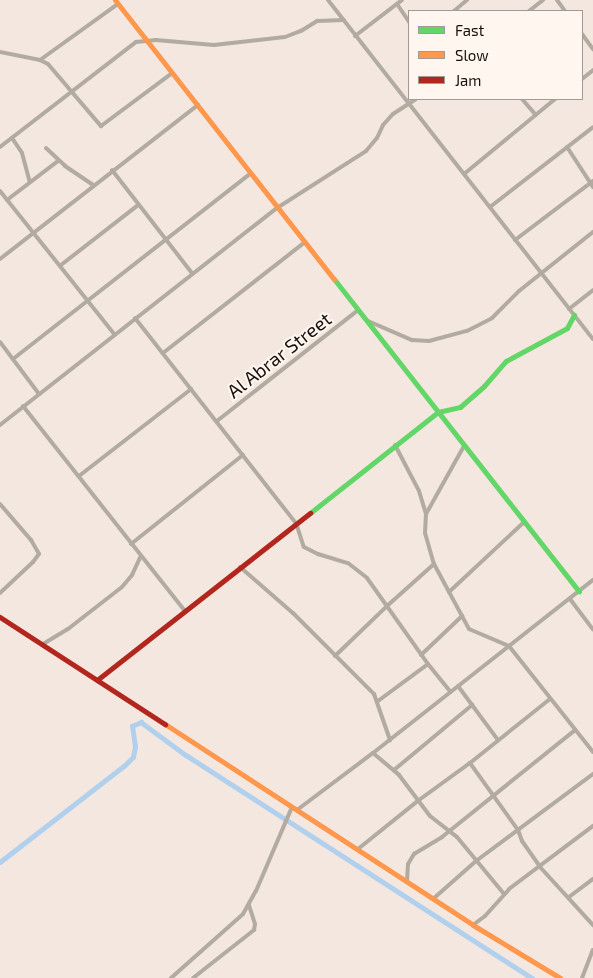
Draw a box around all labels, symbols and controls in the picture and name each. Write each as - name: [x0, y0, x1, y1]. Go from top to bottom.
- legend: [408, 10, 583, 100]
- text: Fast: [455, 21, 484, 39]
- text: Slow: [455, 46, 489, 64]
- text: Jam: [455, 71, 481, 89]
- street label: Al Abrar Street: [222, 307, 336, 403]

